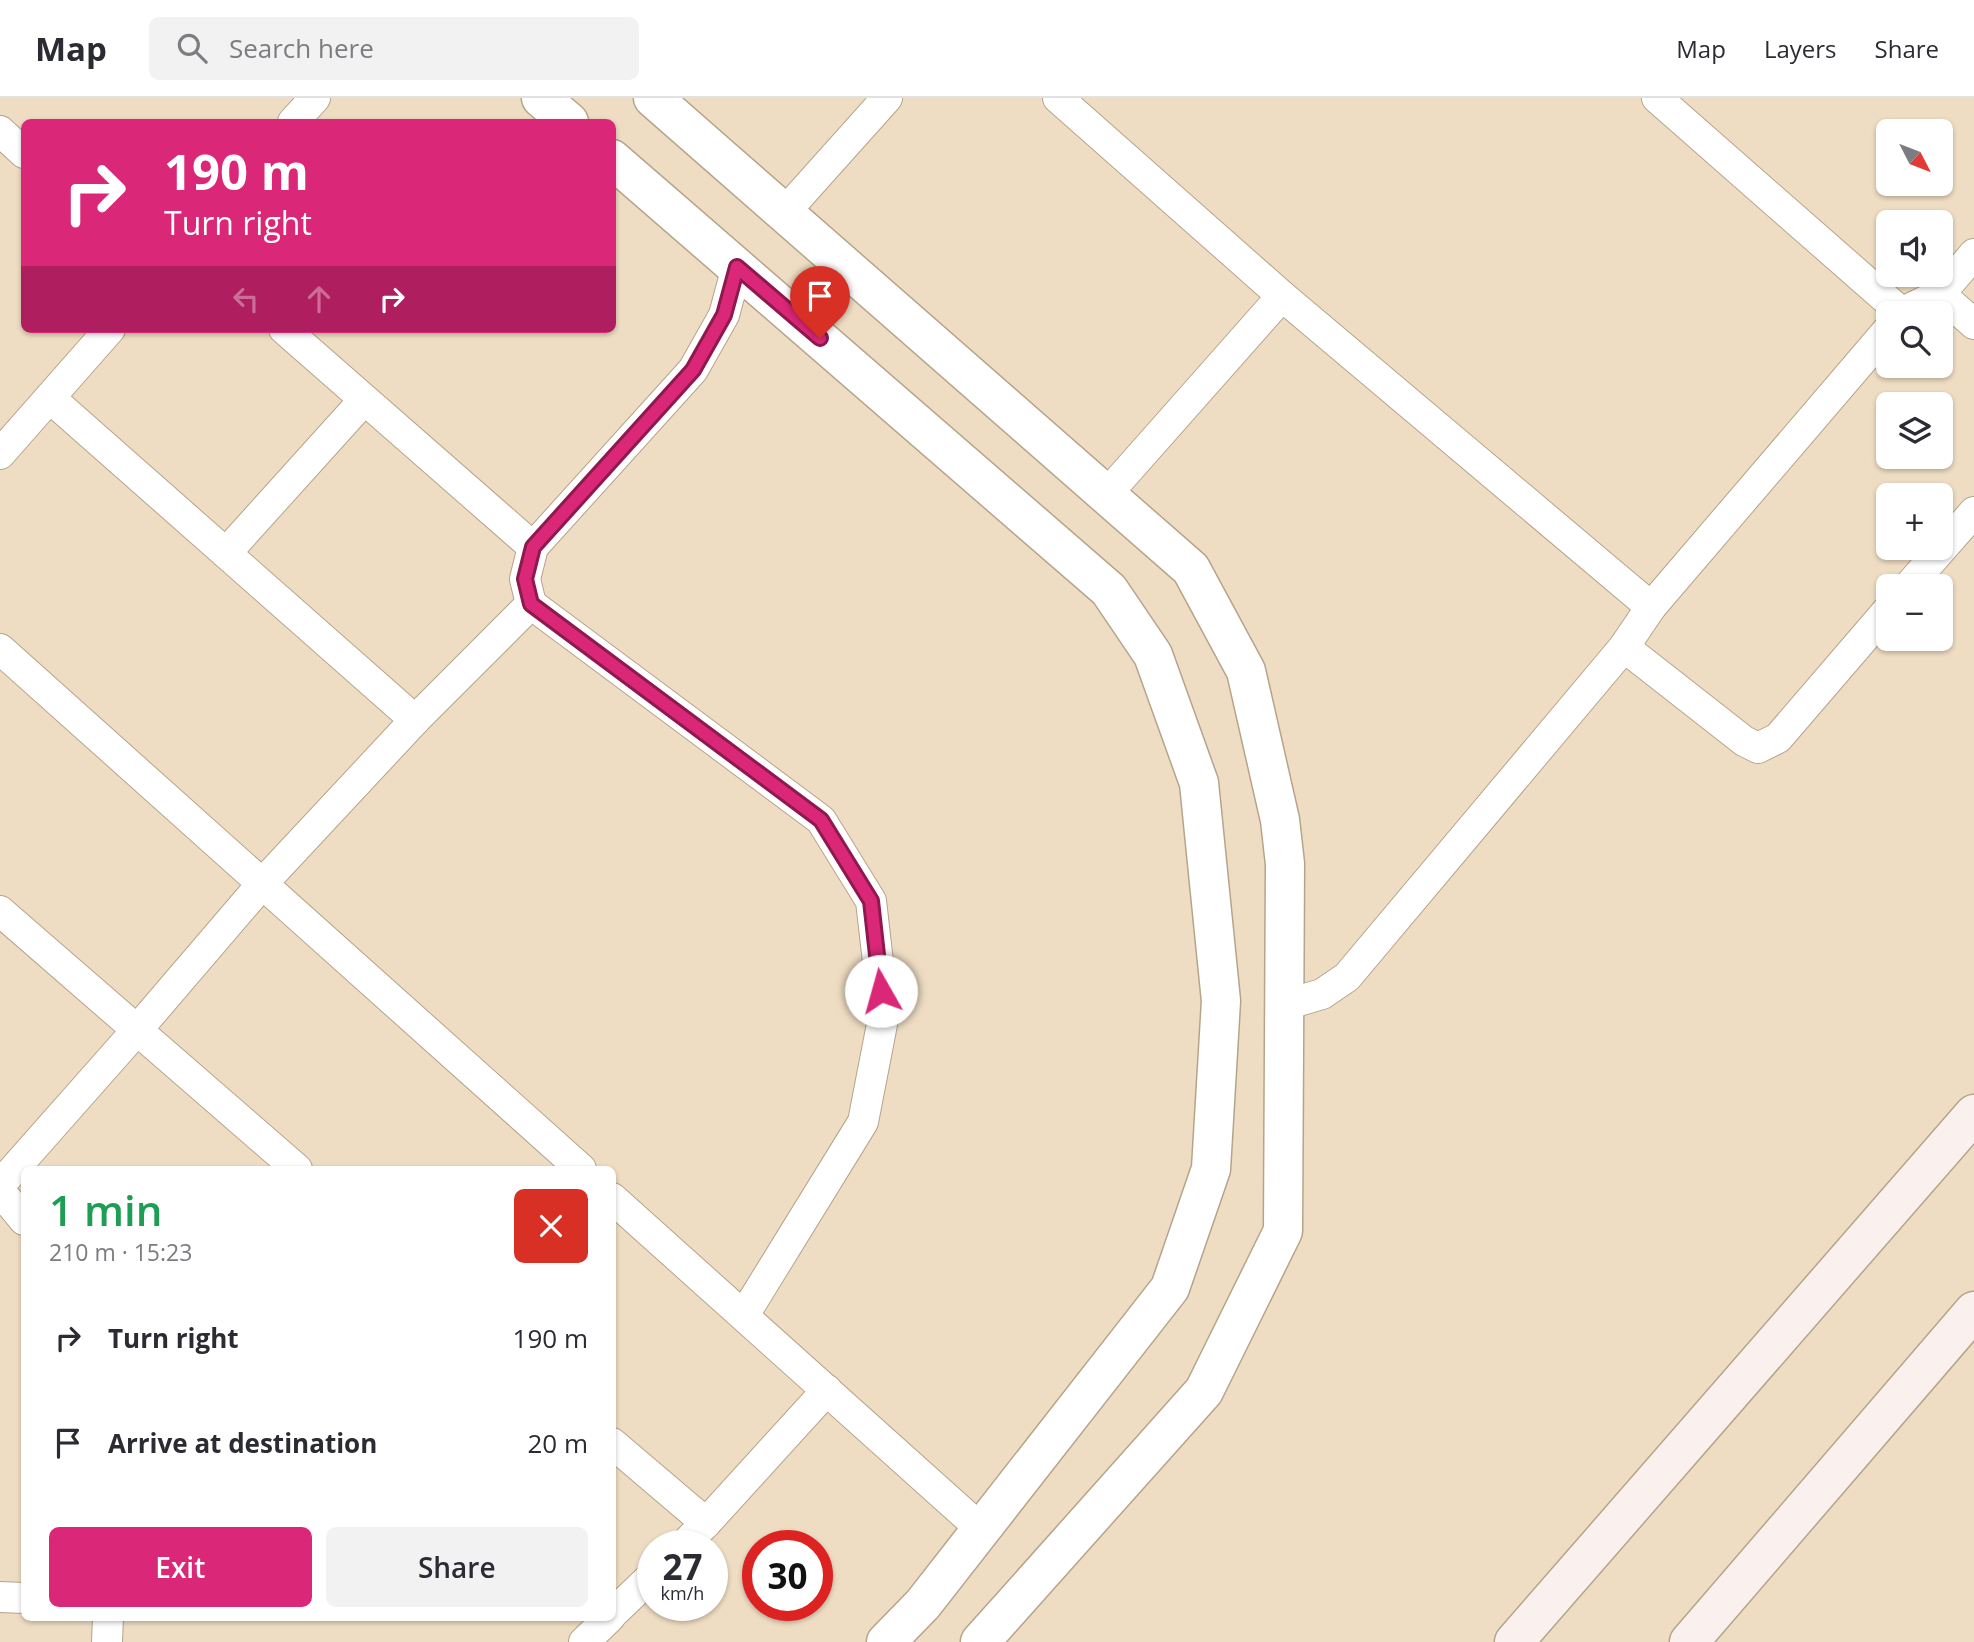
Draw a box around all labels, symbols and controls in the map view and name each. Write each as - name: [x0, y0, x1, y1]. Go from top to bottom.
- search box: [149, 17, 639, 80]
- text: Map: [35, 26, 107, 71]
- icon: search: [173, 29, 211, 67]
- text: Search here: [229, 30, 374, 66]
- text: Map: [1676, 32, 1726, 65]
- text: Layers: [1764, 32, 1837, 65]
- text: Share: [1875, 32, 1939, 65]
- north arrow: [1876, 119, 1953, 196]
- map controls: [1876, 119, 1953, 651]
- text: 190 m: [164, 138, 309, 204]
- icon: right: [49, 147, 140, 238]
- text: Turn right: [164, 201, 312, 244]
- button: sound: [1876, 210, 1953, 287]
- pin: [790, 266, 850, 338]
- icon: arrive: [801, 277, 839, 315]
- icon: left: [227, 280, 265, 318]
- icon: ahead: [300, 280, 338, 318]
- icon: right: [373, 280, 411, 318]
- button: search: [1876, 301, 1953, 378]
- button: layers: [1876, 392, 1953, 469]
- button: +: [1876, 483, 1953, 560]
- button: −: [1876, 574, 1953, 651]
- position arrow: [844, 954, 918, 1028]
- text: 1 min: [49, 1181, 162, 1238]
- button: close: [514, 1189, 588, 1263]
- text: 210 m · 15:23: [49, 1236, 192, 1268]
- icon: right: [49, 1319, 87, 1357]
- text: Turn right: [108, 1320, 239, 1356]
- text: 190 m: [513, 1320, 588, 1356]
- icon: arrive: [49, 1424, 87, 1462]
- text: Arrive at destination: [108, 1425, 377, 1461]
- text: 20 m: [527, 1425, 588, 1461]
- button: Exit: [49, 1527, 312, 1607]
- button: Share: [326, 1527, 588, 1607]
- speed limit sign: 30: [742, 1530, 833, 1621]
- text: 27: [662, 1543, 703, 1590]
- text: km/h: [661, 1581, 704, 1605]

